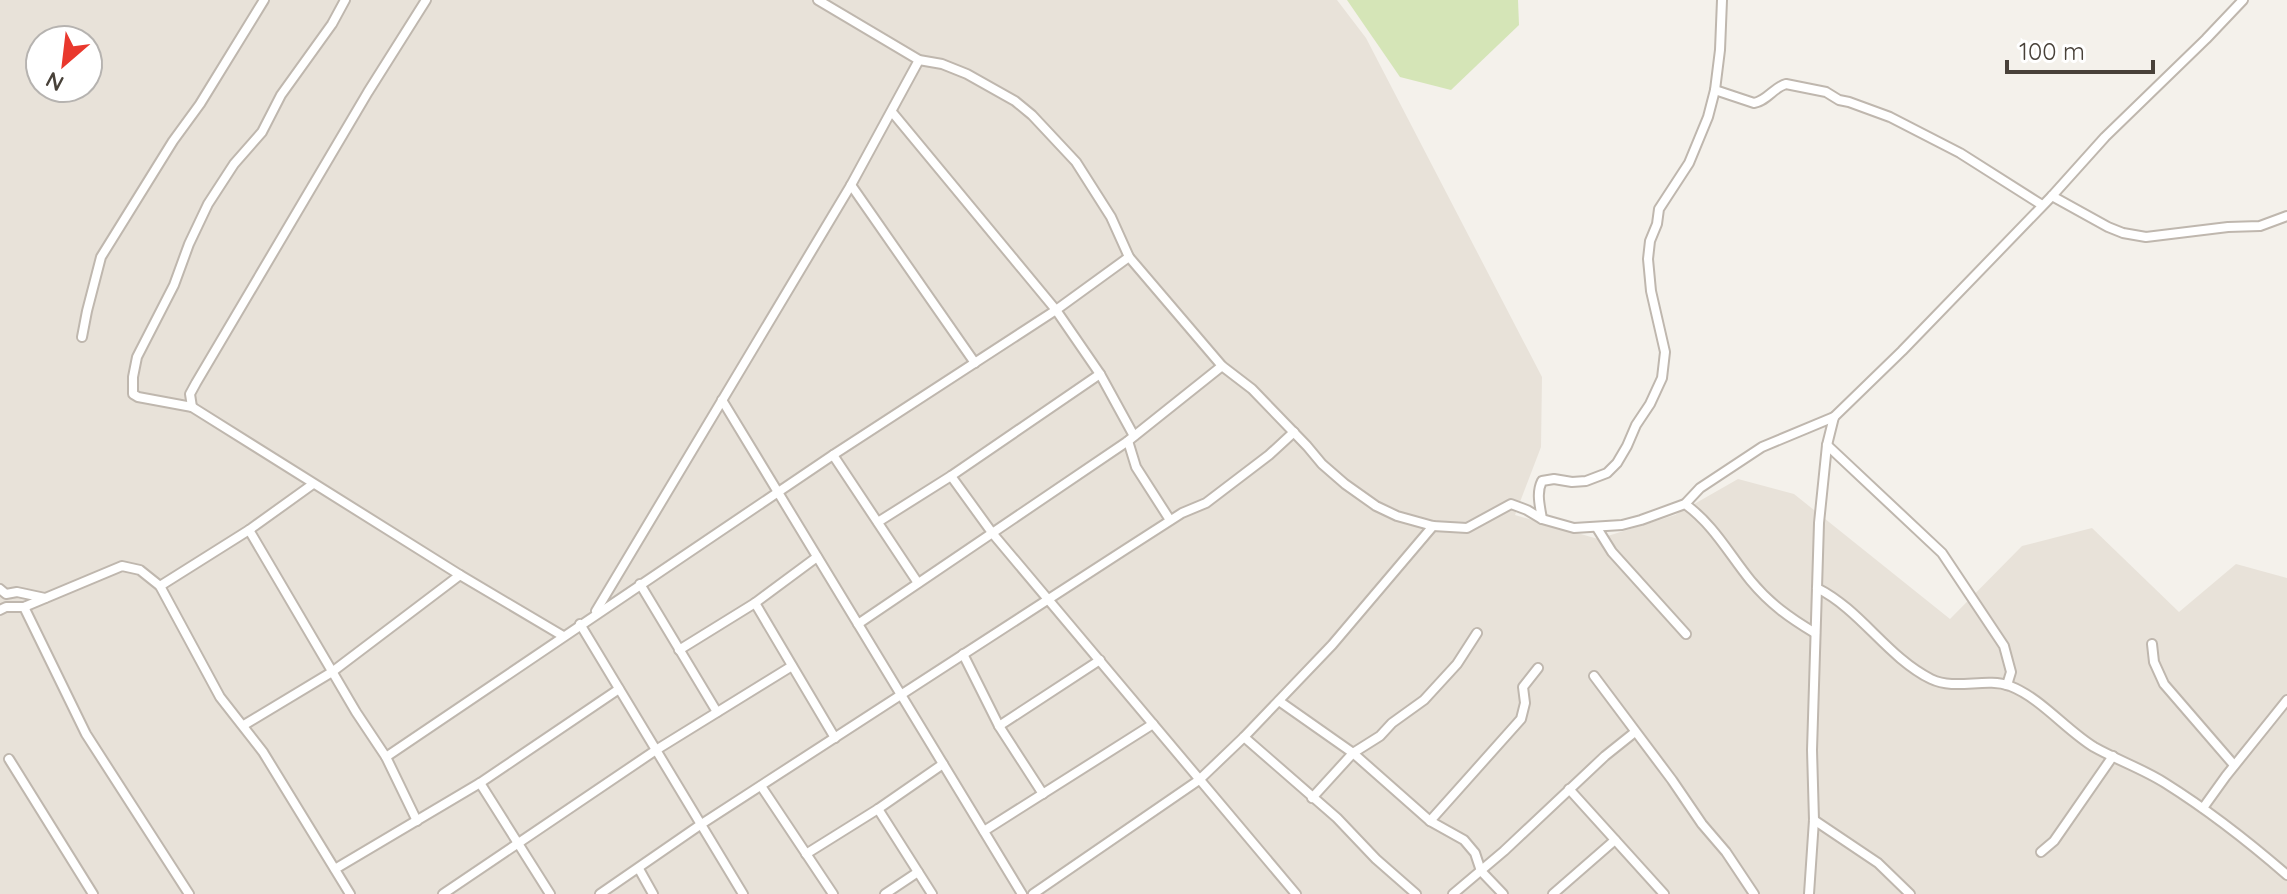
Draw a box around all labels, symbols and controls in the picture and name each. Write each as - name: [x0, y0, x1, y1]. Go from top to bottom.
- north arrow: [24, 24, 104, 104]
- scale bar: [2007, 24, 2153, 74]
- text: 100 m: [2019, 36, 2085, 66]
- text: N: [41, 66, 68, 98]

